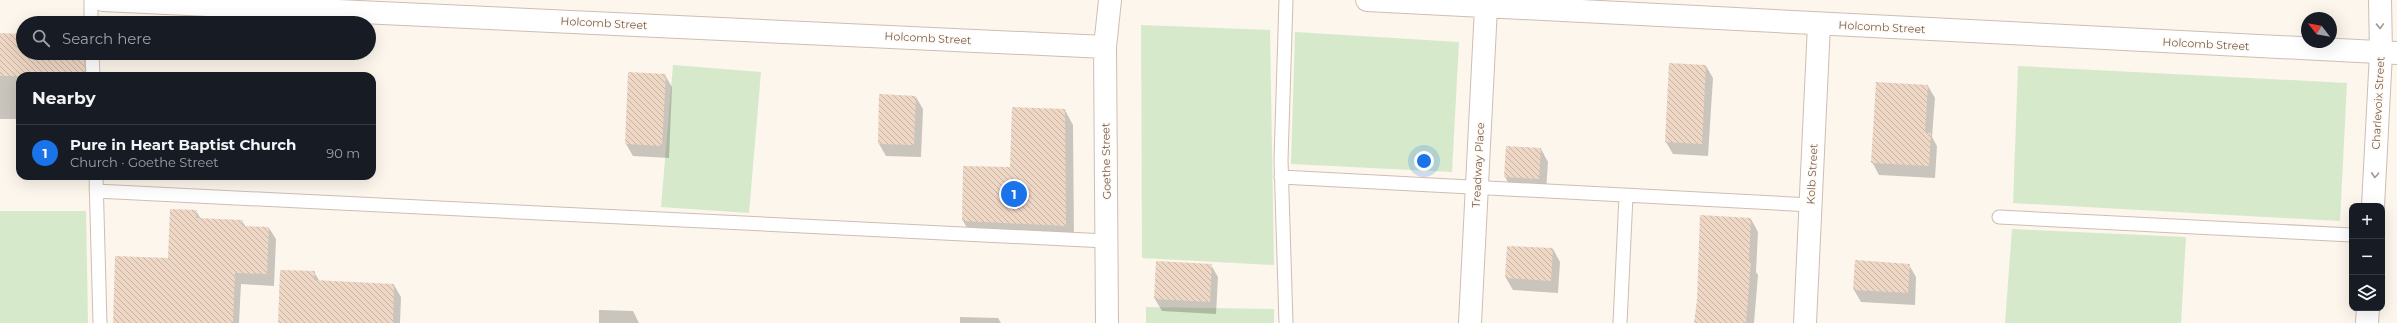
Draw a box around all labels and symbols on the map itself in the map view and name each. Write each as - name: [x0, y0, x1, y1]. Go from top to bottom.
- north arrow: [2301, 12, 2337, 48]
- street label: Holcomb Street: [560, 14, 648, 32]
- street label: Holcomb Street: [1838, 18, 1926, 36]
- one-way arrow: [2376, 23, 2384, 29]
- street label: Holcomb Street: [884, 29, 972, 47]
- street label: Holcomb Street: [2162, 35, 2250, 53]
- street label: Charlevoix Street: [2369, 56, 2387, 150]
- street label: Goethe Street: [1098, 122, 1114, 199]
- street label: Treadway Place: [1469, 122, 1487, 208]
- street label: Kolb Street: [1803, 143, 1821, 205]
- your location: [1414, 151, 1434, 171]
- one-way arrow: [2370, 172, 2379, 178]
- pin: 1: [1001, 179, 1027, 209]

